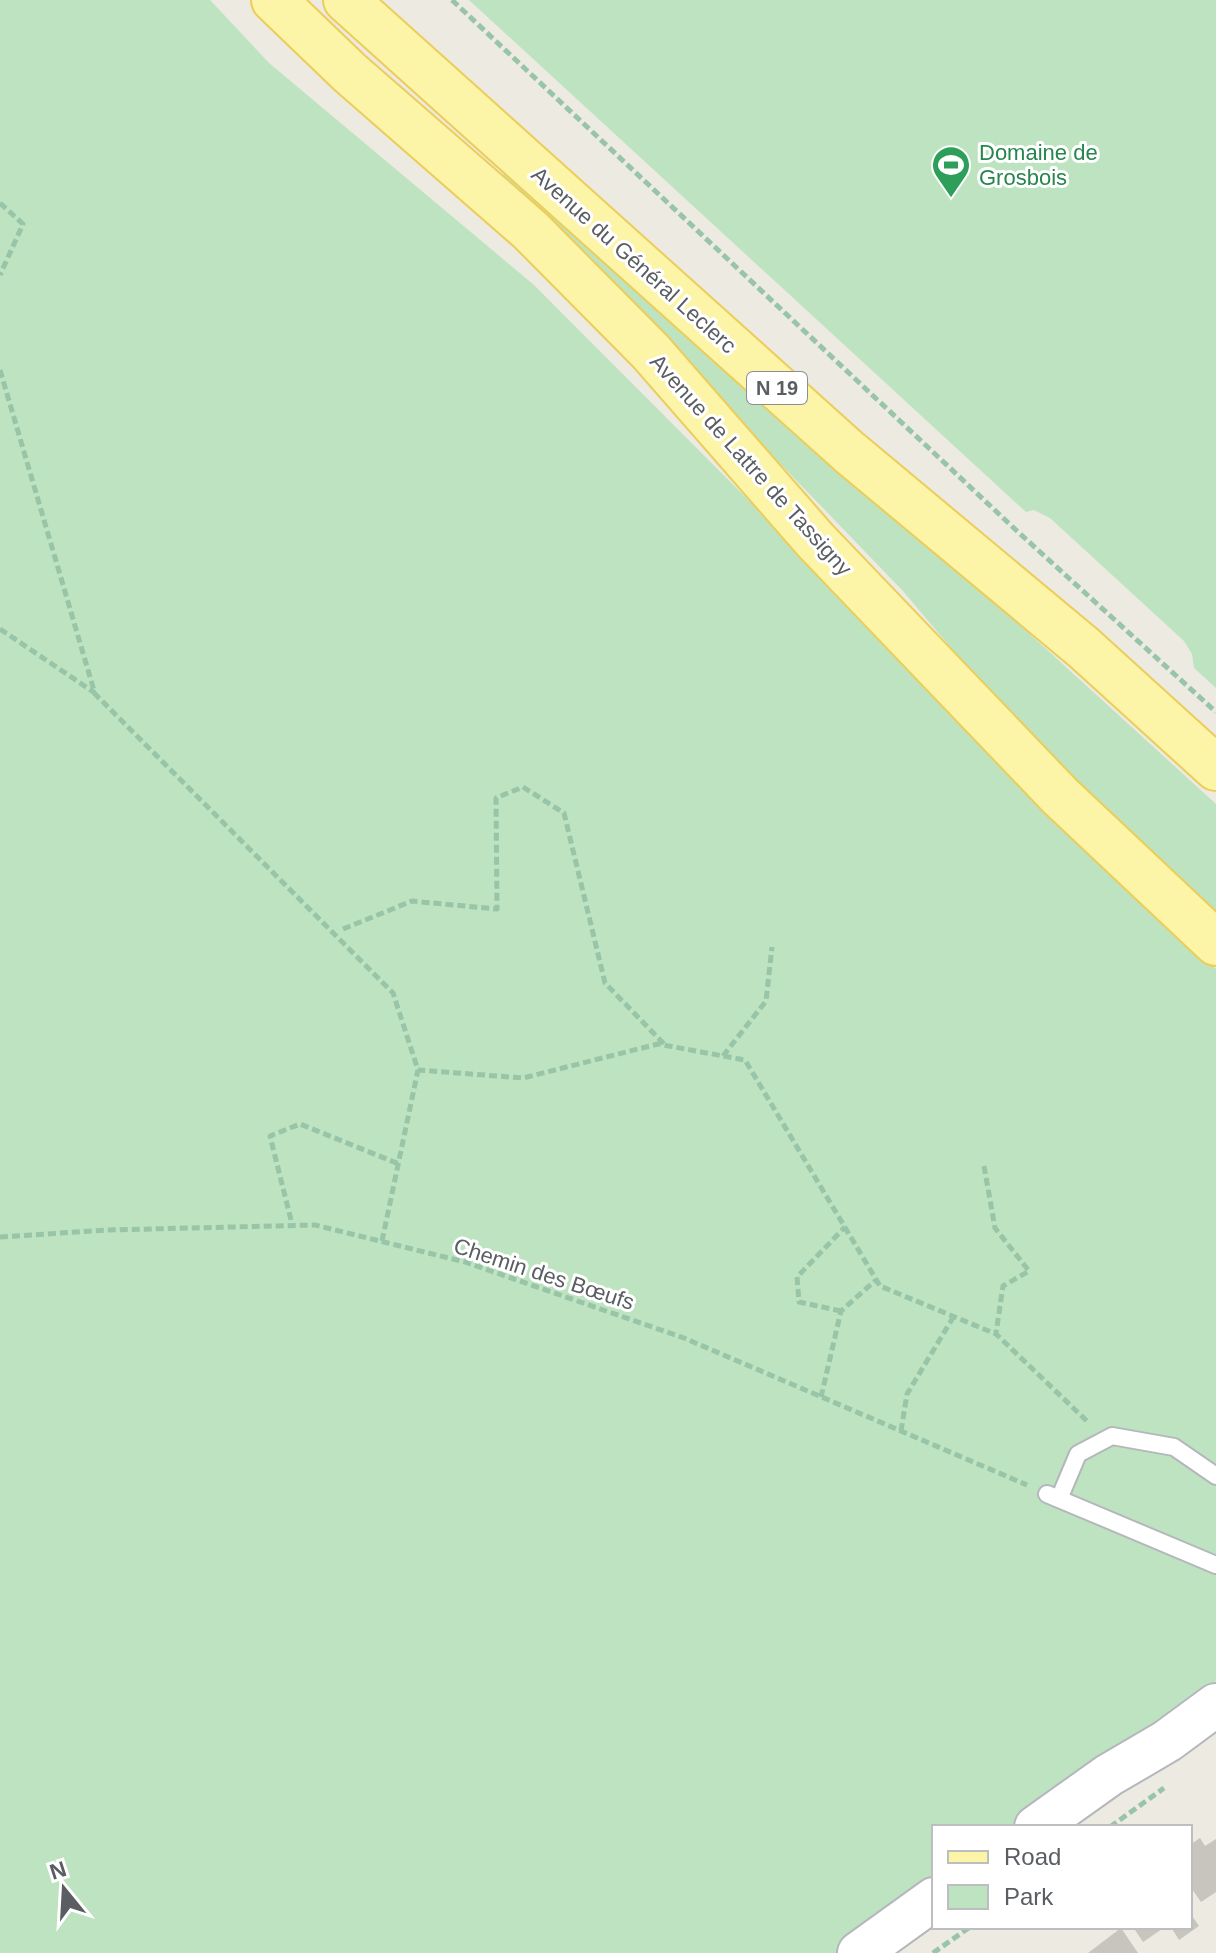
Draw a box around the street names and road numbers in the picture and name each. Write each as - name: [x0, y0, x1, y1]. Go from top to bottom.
- street label: Avenue du Général Leclerc: [527, 162, 741, 358]
- street label: Avenue de Lattre de Tassigny: [645, 349, 857, 581]
- road number: N 19: [747, 372, 807, 404]
- street label: Chemin des Bœufs: [451, 1233, 637, 1315]

